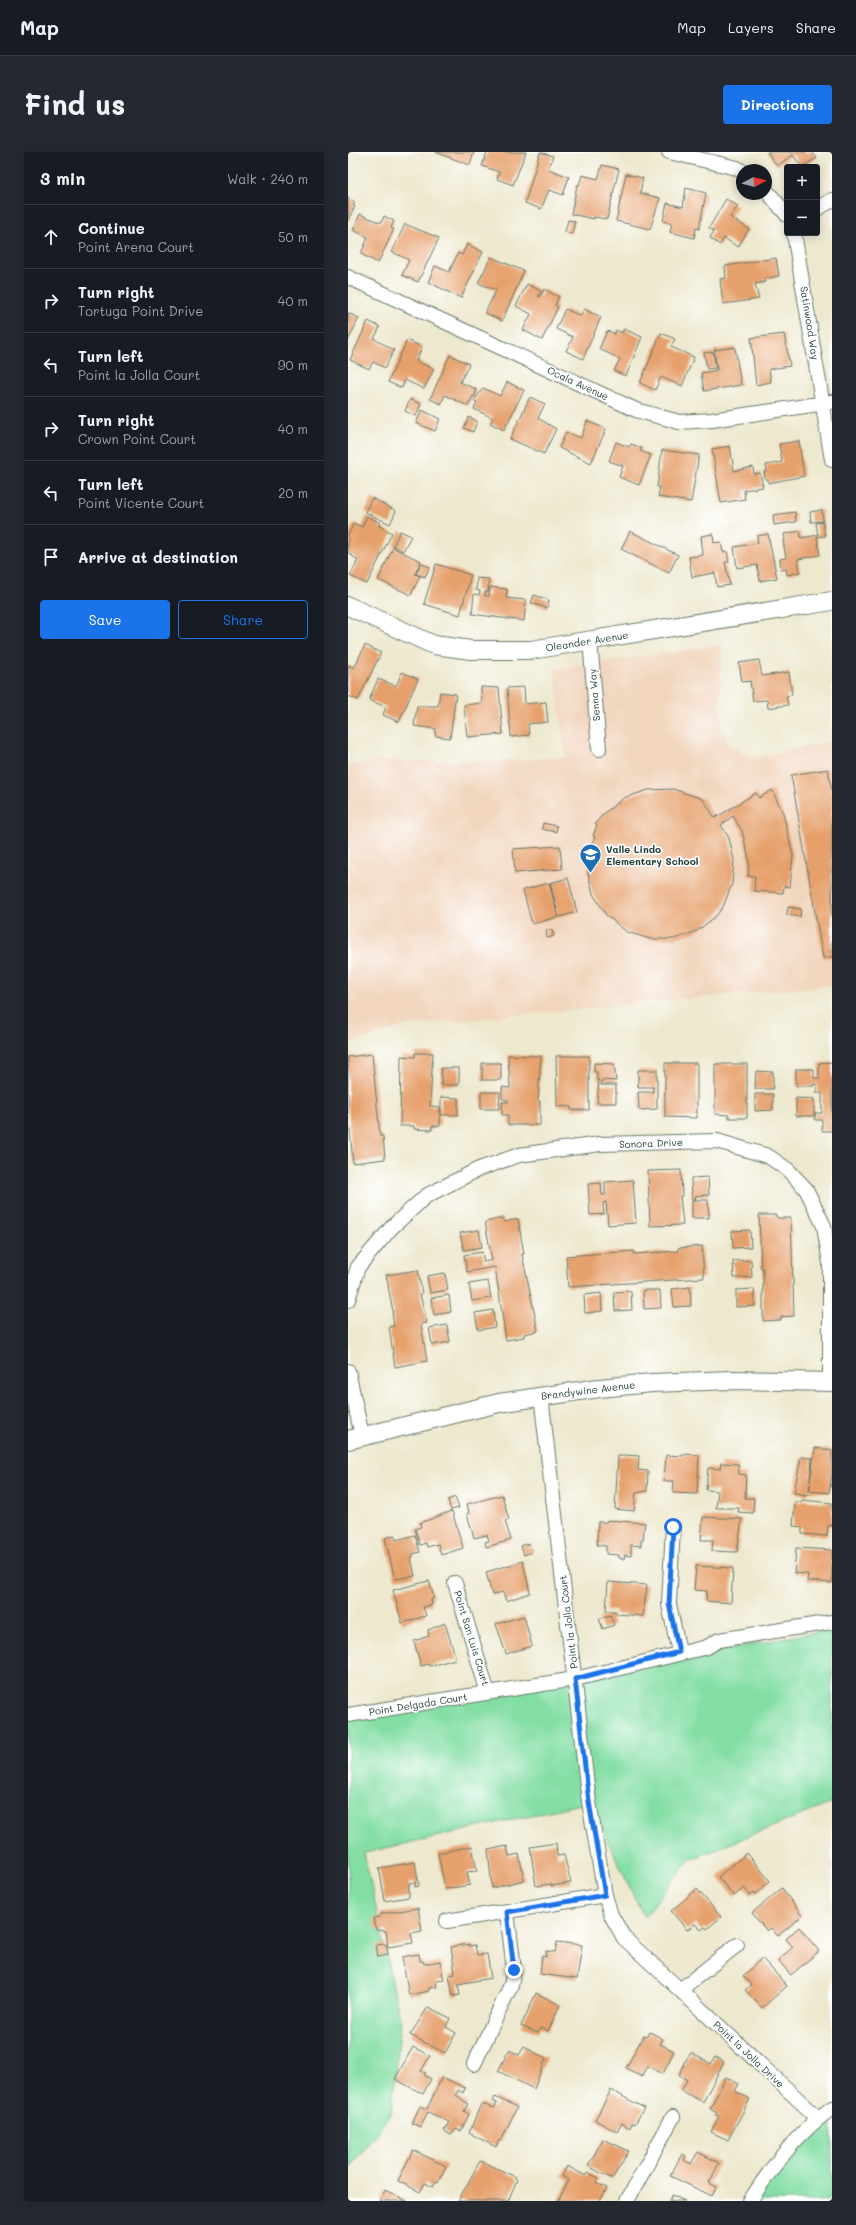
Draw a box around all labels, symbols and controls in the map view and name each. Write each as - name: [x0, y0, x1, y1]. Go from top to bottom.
- text: Map: [20, 15, 59, 40]
- text: Map: [677, 18, 706, 37]
- text: Layers: [728, 18, 774, 37]
- text: Share: [796, 18, 836, 37]
- button: Directions: [723, 85, 832, 124]
- text: Find us: [24, 86, 125, 122]
- north arrow: [736, 164, 772, 200]
- map controls: [784, 164, 820, 236]
- button: +: [784, 164, 820, 200]
- text: 3 min: [40, 167, 85, 189]
- text: Walk · 240 m: [227, 170, 308, 187]
- button: −: [784, 200, 820, 236]
- text: Continue: [78, 218, 145, 238]
- icon: ahead: [40, 226, 62, 248]
- text: 50 m: [278, 228, 308, 245]
- text: Point Arena Court: [78, 238, 194, 255]
- text: Turn right: [78, 282, 155, 302]
- street label: Satinwood Way: [797, 285, 823, 361]
- icon: right: [40, 290, 62, 312]
- text: 40 m: [278, 292, 308, 309]
- text: Tortuga Point Drive: [78, 302, 203, 319]
- text: Turn left: [78, 346, 143, 366]
- icon: left: [40, 354, 62, 376]
- text: 90 m: [278, 356, 308, 373]
- street label: Ocala Avenue: [545, 363, 611, 403]
- text: Point la Jolla Court: [78, 366, 200, 383]
- text: Turn right: [78, 410, 155, 430]
- icon: right: [40, 418, 62, 440]
- text: 40 m: [278, 420, 308, 437]
- text: Crown Point Court: [78, 430, 196, 447]
- text: Turn left: [78, 474, 143, 494]
- icon: left: [40, 482, 62, 504]
- text: 20 m: [278, 484, 308, 501]
- text: Point Vicente Court: [78, 494, 204, 511]
- icon: arrive: [40, 546, 62, 568]
- text: Arrive at destination: [78, 547, 238, 567]
- button: Save: [40, 600, 170, 639]
- button: Share: [178, 600, 308, 639]
- street label: Oleander Avenue: [545, 628, 629, 654]
- street label: Senna Way: [585, 668, 603, 722]
- school or university icon: Valle Lindo Elementary School: [577, 842, 603, 875]
- place label: Valle Lindo Elementary School: [606, 842, 699, 868]
- street label: Sonora Drive: [619, 1135, 683, 1151]
- street label: Brandywine Avenue: [540, 1377, 636, 1403]
- route start: [664, 1518, 682, 1536]
- street label: Point la Jolla Court: [555, 1574, 581, 1670]
- street label: Point San Luis Court: [451, 1589, 493, 1687]
- street label: Point Delgada Court: [368, 1689, 468, 1719]
- route end: [505, 1961, 523, 1979]
- street label: Point la Jolla Drive: [710, 2017, 788, 2091]

